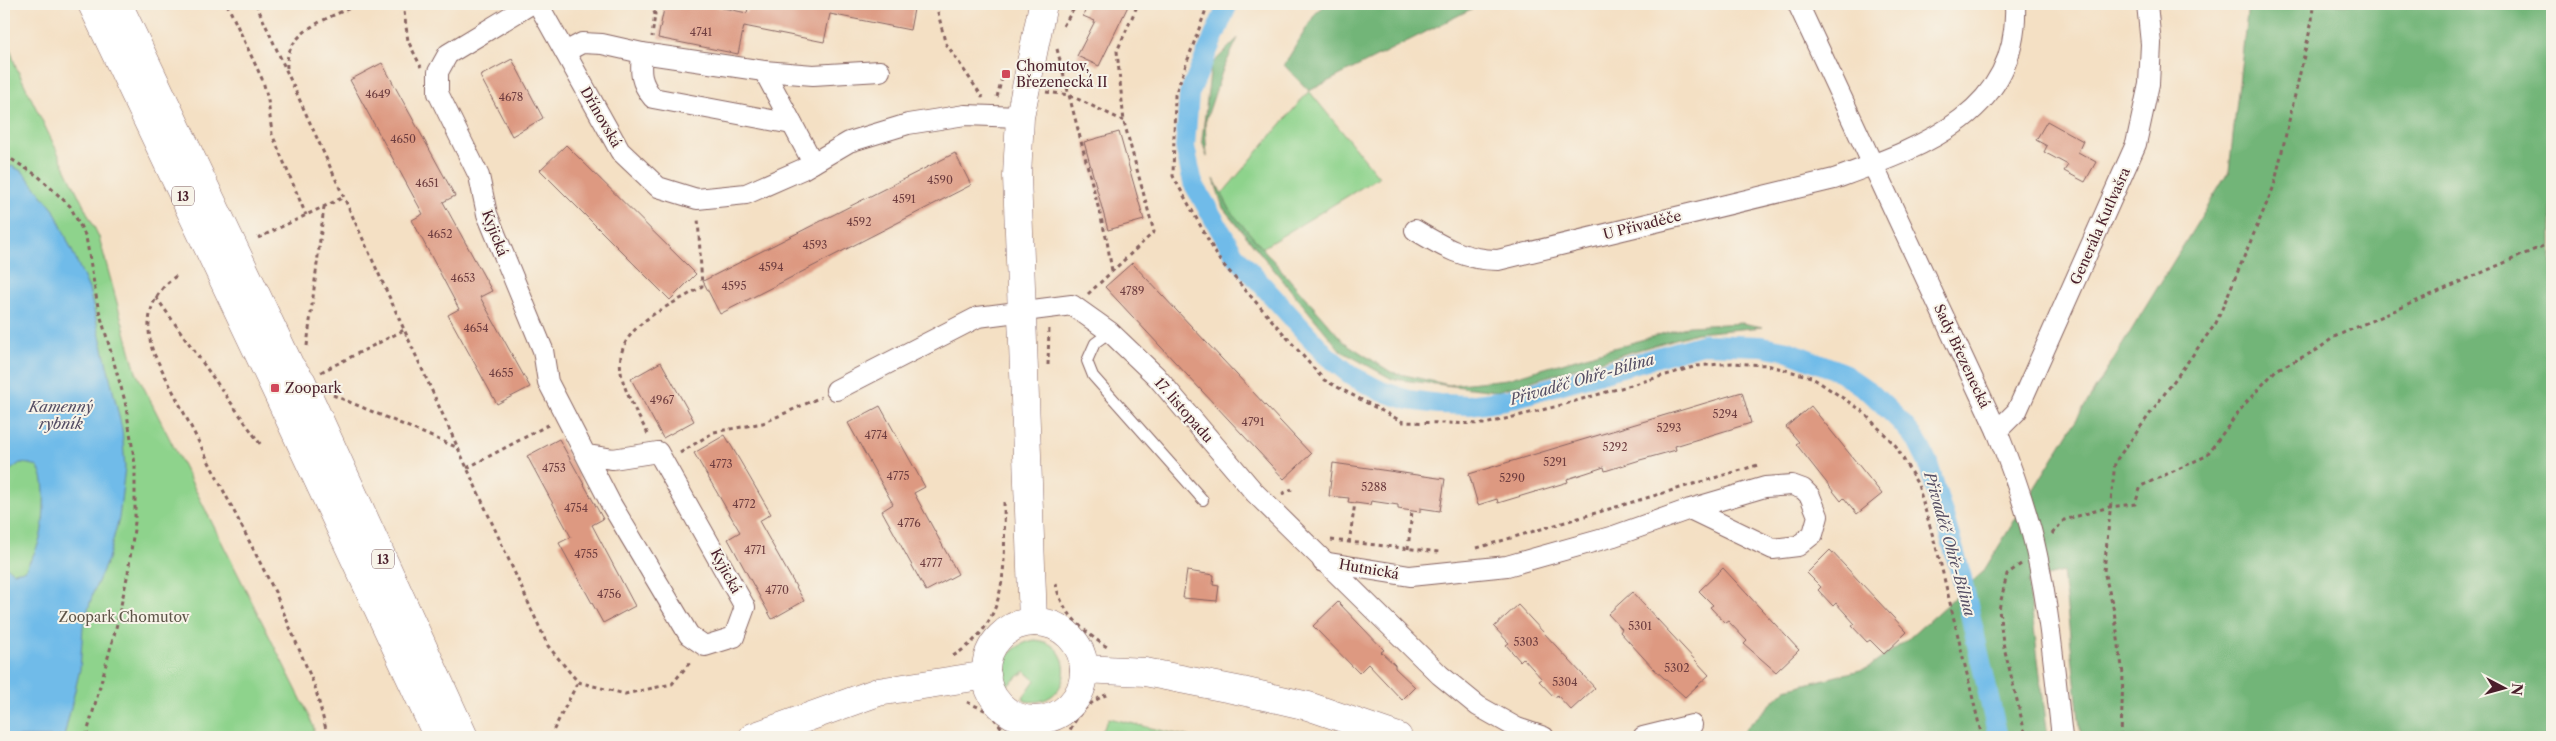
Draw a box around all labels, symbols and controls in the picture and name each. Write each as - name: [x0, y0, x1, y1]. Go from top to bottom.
- house number: 4741: [690, 25, 713, 39]
- place label: Chomutov, Březenecká II: [1016, 57, 1108, 91]
- marker: Chomutov, Březenecká II: [1000, 68, 1012, 80]
- street label: Dřínovská: [576, 83, 626, 151]
- house number: 4649: [365, 87, 391, 101]
- house number: 4678: [499, 90, 523, 104]
- house number: 4650: [390, 132, 416, 146]
- street label: Generála Kutlvašra: [2066, 164, 2134, 287]
- house number: 4590: [927, 173, 953, 187]
- house number: 4651: [415, 176, 439, 190]
- road number: 13: [172, 187, 194, 206]
- house number: 4591: [892, 192, 916, 206]
- street label: Kyjická: [478, 207, 512, 259]
- street label: U Přivaděče: [1601, 207, 1683, 243]
- house number: 4592: [846, 215, 872, 229]
- house number: 4652: [427, 227, 453, 241]
- house number: 4593: [803, 238, 827, 252]
- house number: 4594: [758, 260, 784, 274]
- house number: 4653: [451, 271, 475, 285]
- house number: 4595: [722, 279, 746, 293]
- house number: 4789: [1120, 284, 1144, 298]
- street label: Sady Březenecká: [1930, 301, 1994, 411]
- house number: 4654: [463, 321, 489, 335]
- water label: Přivaděč Ohře-Bílina: [1507, 349, 1657, 409]
- house number: 4655: [489, 366, 513, 380]
- street label: 17. listopadu: [1151, 374, 1217, 447]
- place label: Zoopark: [285, 379, 343, 397]
- marker: Zoopark: [269, 382, 281, 394]
- house number: 4967: [650, 393, 675, 407]
- water label: Kamenný rybník: [28, 397, 94, 433]
- house number: 5294: [1712, 407, 1738, 421]
- house number: 4791: [1242, 415, 1265, 429]
- house number: 5293: [1657, 421, 1681, 435]
- house number: 4774: [864, 428, 888, 442]
- house number: 5292: [1602, 440, 1628, 454]
- house number: 5291: [1543, 455, 1567, 469]
- house number: 4773: [709, 457, 733, 471]
- house number: 4753: [542, 461, 566, 475]
- house number: 4775: [886, 469, 910, 483]
- water label: Přivaděč Ohře-Bílina: [1920, 469, 1980, 619]
- house number: 5290: [1499, 471, 1525, 485]
- house number: 5288: [1361, 480, 1387, 494]
- house number: 4772: [732, 497, 756, 511]
- house number: 4754: [564, 501, 588, 515]
- house number: 4776: [897, 516, 921, 530]
- house number: 4771: [744, 543, 766, 557]
- street label: Kyjická: [707, 545, 746, 597]
- house number: 4755: [574, 547, 598, 561]
- road number: 13: [372, 550, 394, 568]
- street label: Hutnická: [1337, 555, 1401, 583]
- house number: 4777: [920, 556, 943, 570]
- house number: 4770: [765, 583, 789, 597]
- house number: 4756: [597, 587, 622, 601]
- park label: Zoopark Chomutov: [59, 608, 190, 626]
- house number: 5301: [1628, 619, 1652, 633]
- house number: 5303: [1513, 635, 1539, 649]
- house number: 5302: [1664, 661, 1690, 675]
- north arrow: [2478, 664, 2528, 714]
- house number: 5304: [1552, 675, 1578, 689]
- text: N: [2507, 682, 2527, 696]

